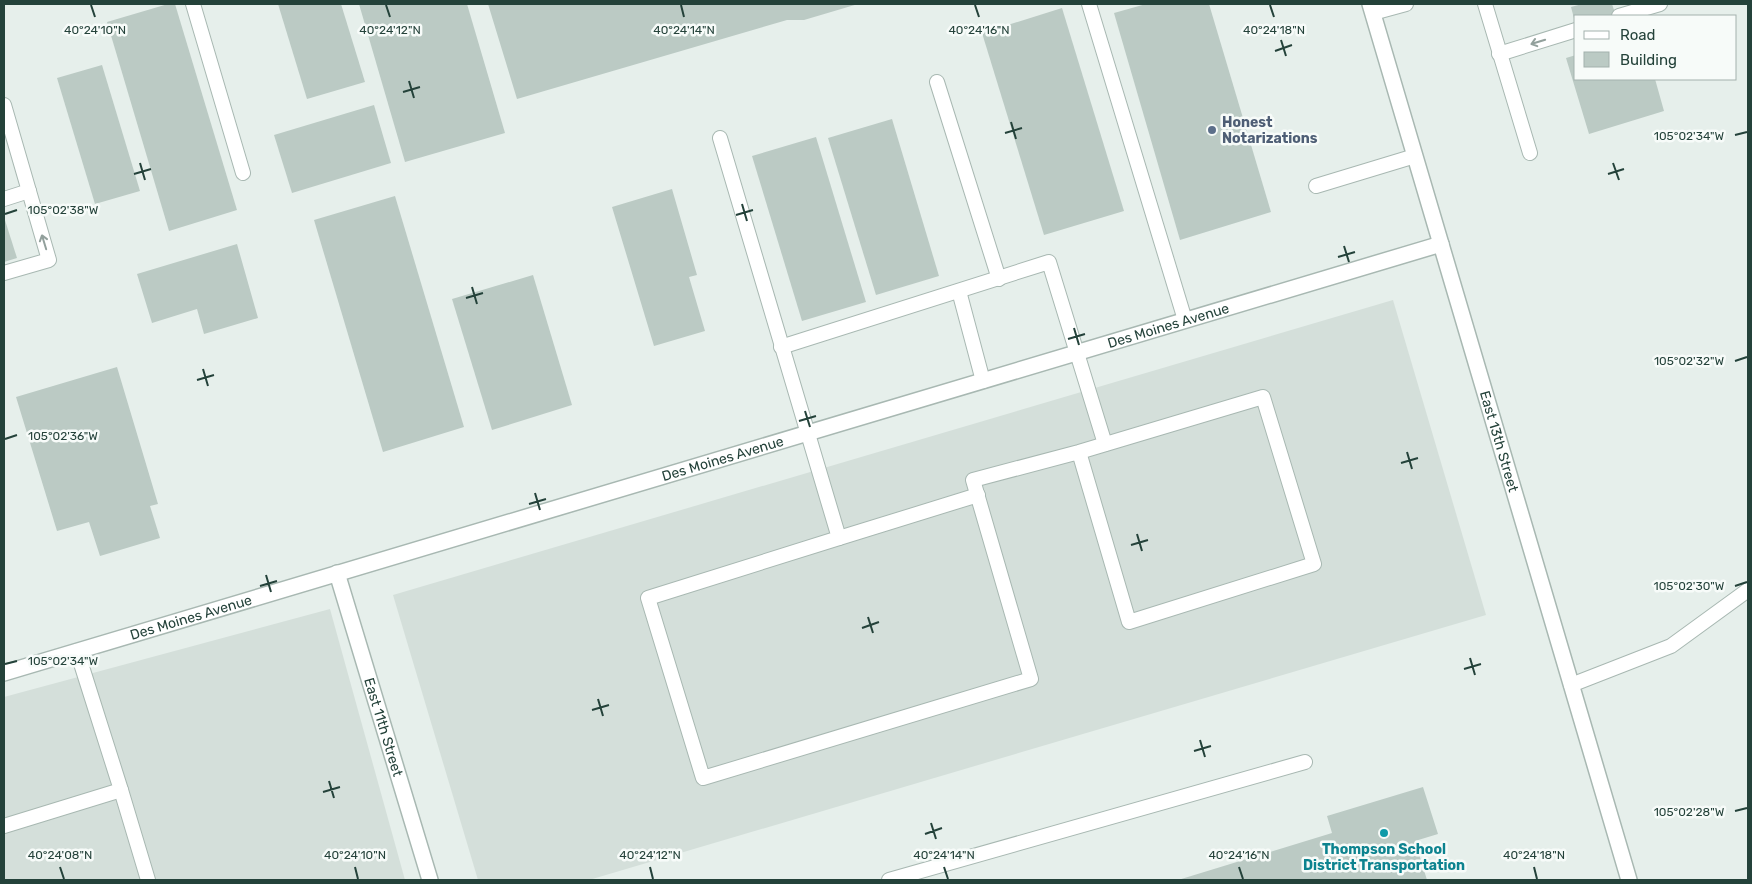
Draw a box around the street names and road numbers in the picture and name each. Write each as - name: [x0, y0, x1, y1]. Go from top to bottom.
- street label: Des Moines Avenue: [1105, 299, 1231, 352]
- street label: East 13th Street: [1476, 389, 1522, 494]
- street label: Des Moines Avenue: [660, 432, 786, 485]
- street label: Des Moines Avenue: [128, 591, 254, 643]
- street label: East 11th Street: [361, 676, 407, 779]

